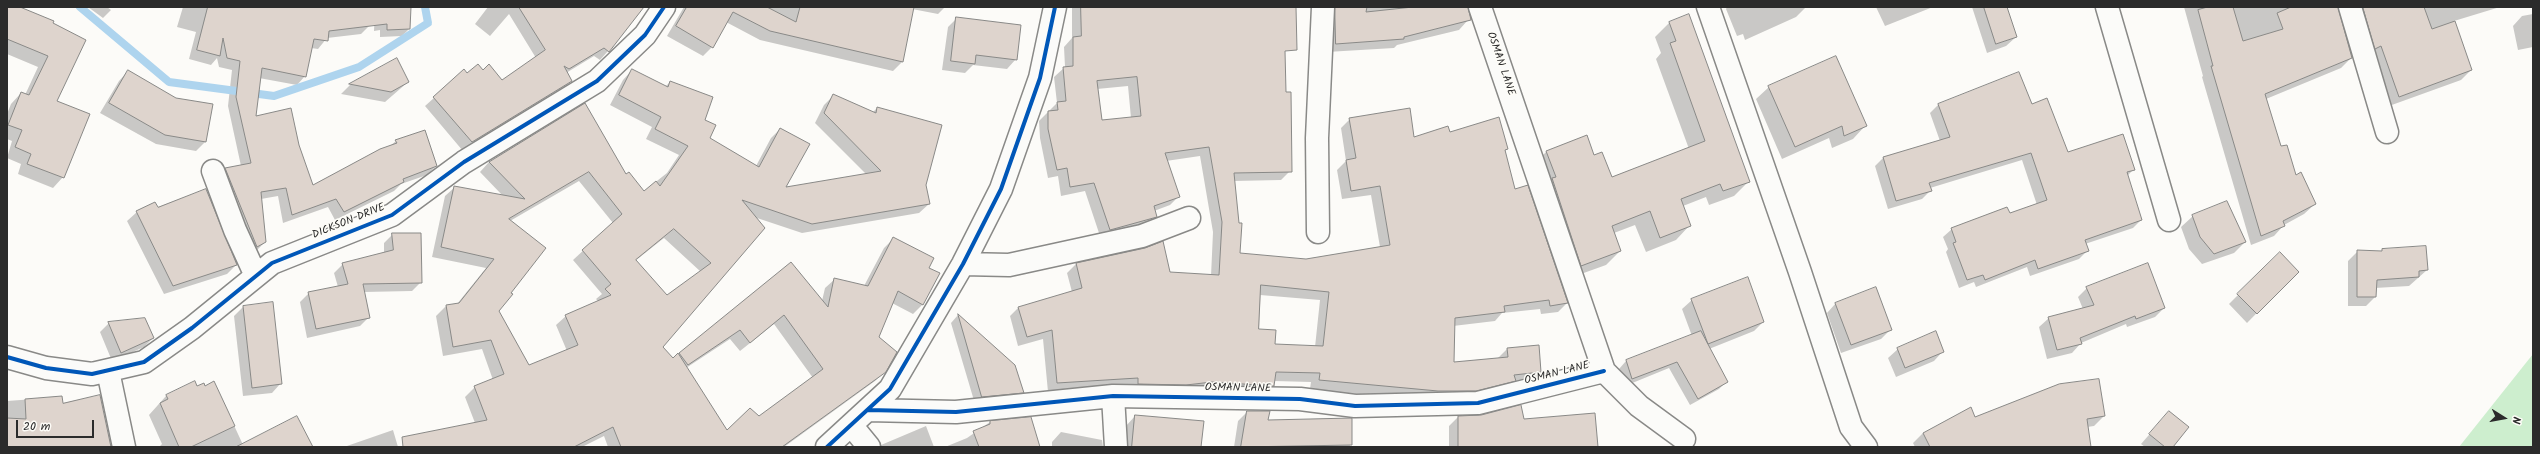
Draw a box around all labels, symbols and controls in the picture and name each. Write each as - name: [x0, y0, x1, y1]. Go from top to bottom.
- street label: OSMAN LANE: [1483, 30, 1517, 98]
- street label: DICKSON DRIVE: [311, 201, 387, 243]
- street label: OSMAN LANE: [1523, 360, 1591, 388]
- street label: OSMAN LANE: [1205, 382, 1271, 396]
- north arrow: [2484, 398, 2524, 438]
- scale bar: [18, 412, 96, 438]
- text: N: [2506, 415, 2525, 425]
- text: 20 m: [23, 417, 50, 436]

